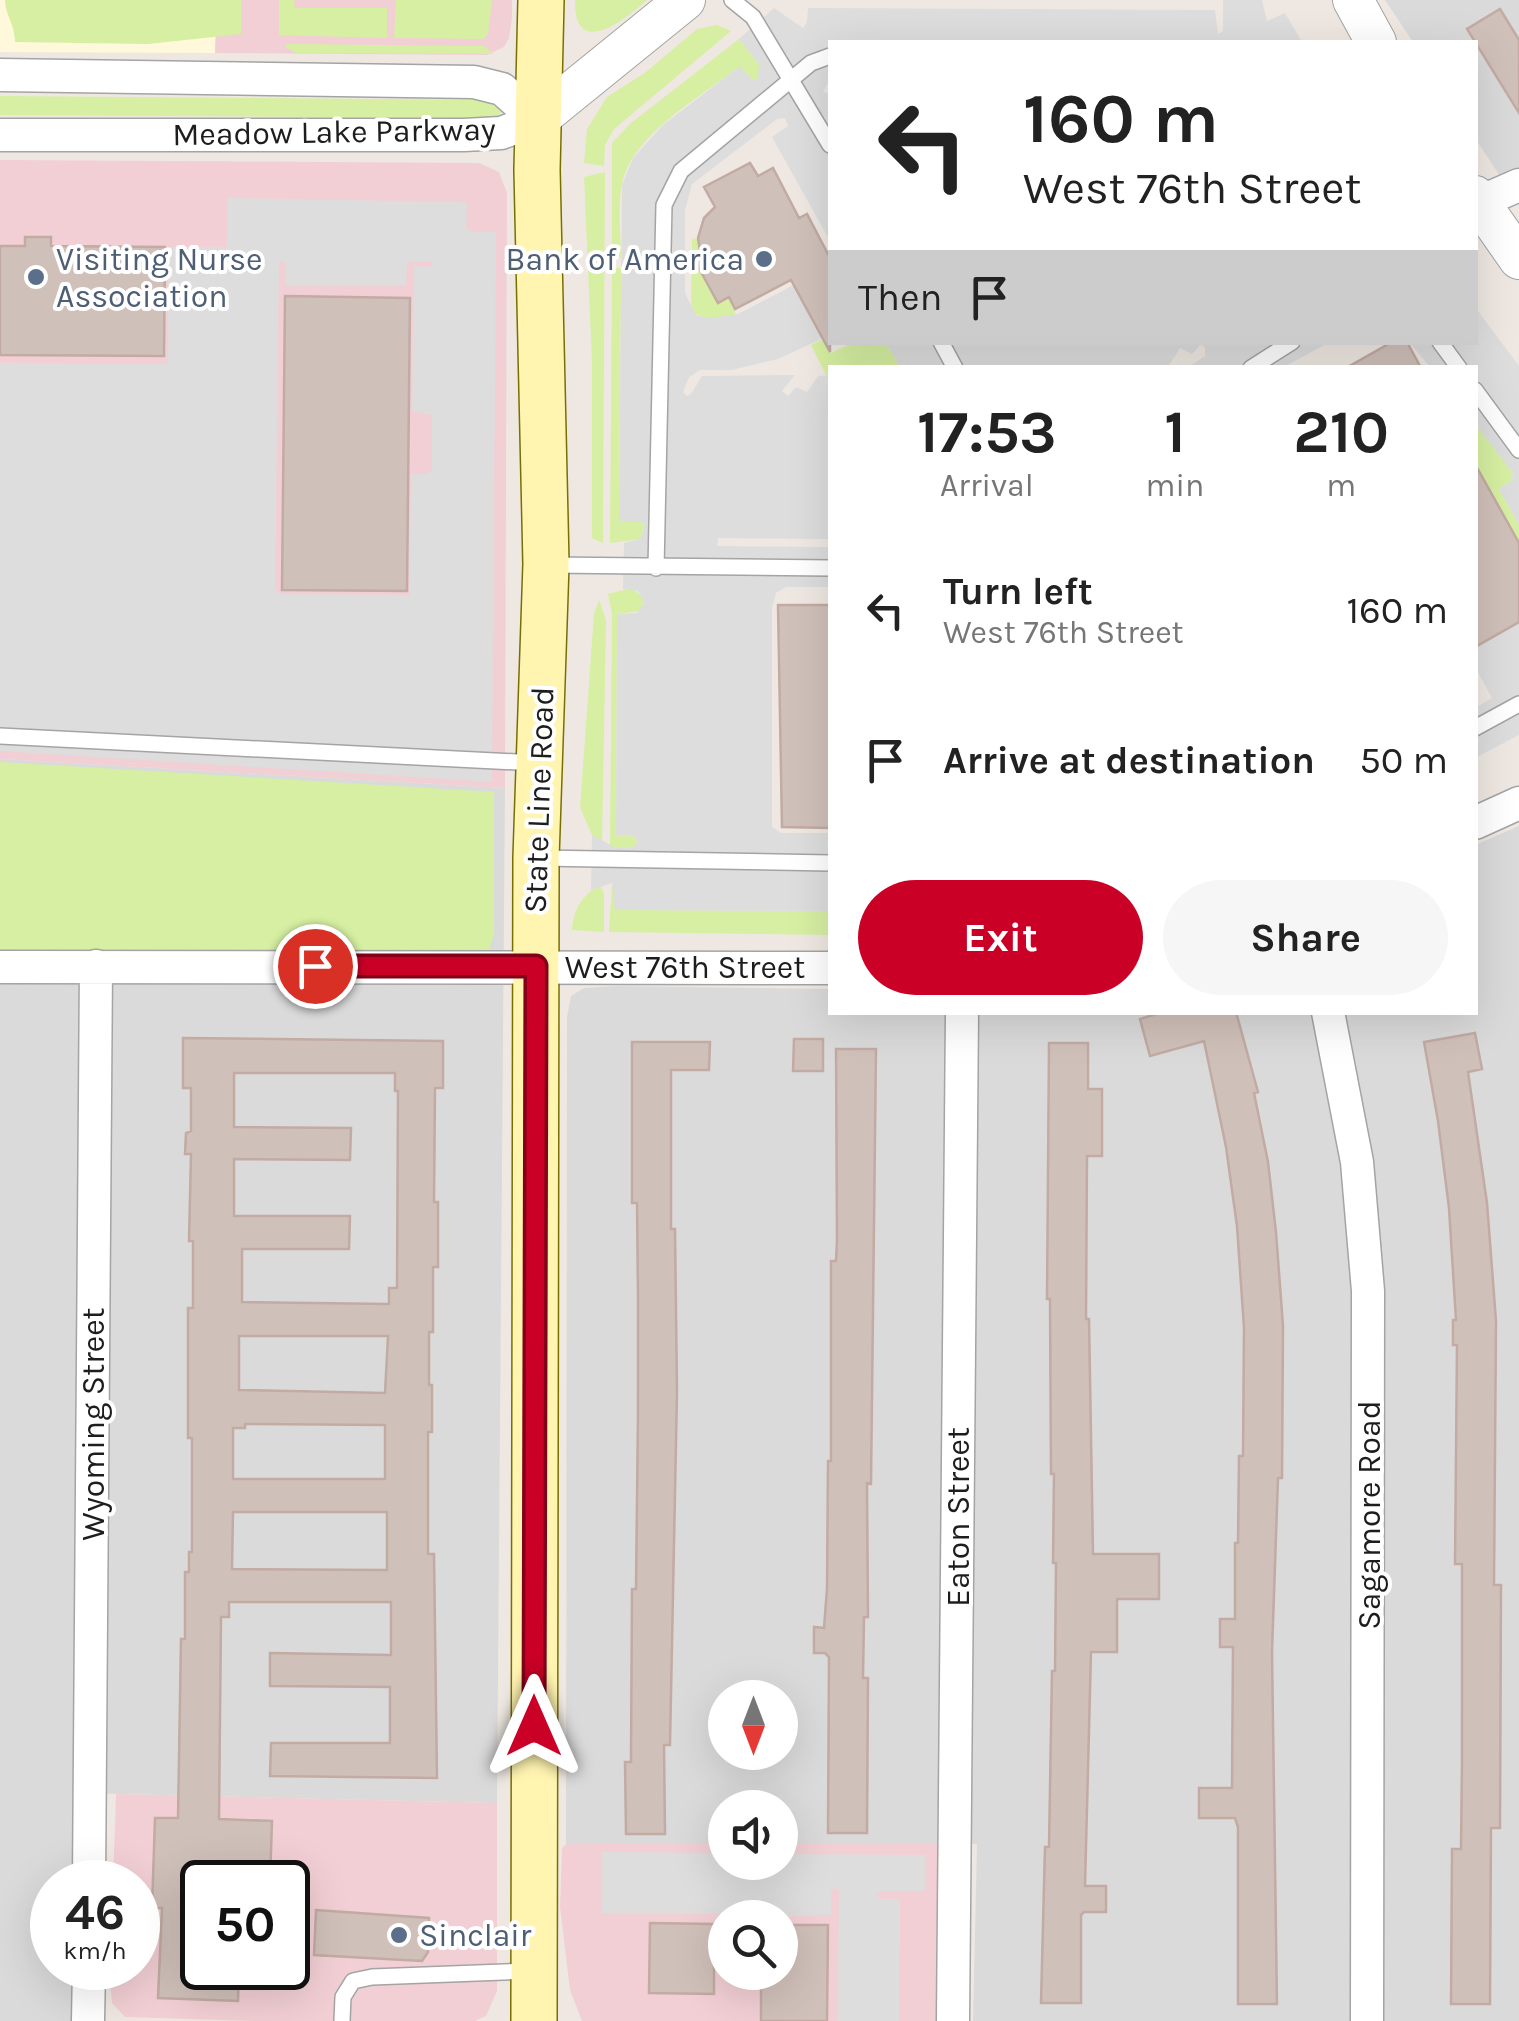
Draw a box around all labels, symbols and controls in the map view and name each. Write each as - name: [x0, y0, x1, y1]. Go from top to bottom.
- text: 160 m: [1023, 78, 1219, 160]
- icon: left: [858, 80, 988, 210]
- street label: Meadow Lake Parkway: [172, 111, 496, 153]
- text: West 76th Street: [1023, 162, 1361, 214]
- place label: Visiting Nurse Association: [56, 241, 263, 315]
- place label: Bank of America: [506, 241, 744, 278]
- marker: Bank of America: [753, 248, 775, 270]
- marker: Visiting Nurse Association: [25, 266, 47, 288]
- icon: arrive: [962, 270, 1017, 325]
- text: Then: [858, 275, 942, 320]
- text: 17:53: [917, 397, 1057, 467]
- text: 1: [1164, 397, 1186, 467]
- text: 210: [1293, 397, 1389, 467]
- text: Arrival: [940, 467, 1034, 504]
- text: min: [1146, 467, 1204, 504]
- text: m: [1326, 467, 1356, 504]
- text: Turn left: [943, 569, 1093, 614]
- icon: left: [858, 583, 913, 638]
- text: 160 m: [1347, 588, 1448, 633]
- text: West 76th Street: [943, 614, 1184, 651]
- street label: State Line Road: [517, 686, 561, 914]
- icon: arrive: [858, 733, 913, 788]
- text: Arrive at destination: [943, 738, 1315, 783]
- text: 50 m: [1359, 738, 1448, 783]
- button: Exit: [858, 880, 1143, 995]
- button: Share: [1163, 880, 1448, 995]
- pin: [273, 924, 358, 1009]
- icon: arrive: [288, 939, 343, 994]
- street label: West 76th Street: [565, 949, 805, 986]
- street label: Wyoming Street: [75, 1307, 112, 1541]
- street label: Sagamore Road: [1351, 1400, 1388, 1630]
- street label: Eaton Street: [940, 1427, 977, 1607]
- position arrow: [482, 1674, 586, 1778]
- north arrow: [708, 1680, 798, 1770]
- map controls: [708, 1680, 798, 1990]
- button: sound: [708, 1790, 798, 1880]
- speed limit sign: 50: [180, 1860, 310, 1990]
- text: 46: [65, 1883, 125, 1942]
- button: search: [708, 1900, 798, 1990]
- place label: Sinclair: [419, 1917, 532, 1954]
- marker: Sinclair: [388, 1924, 410, 1946]
- text: km/h: [63, 1936, 127, 1965]

